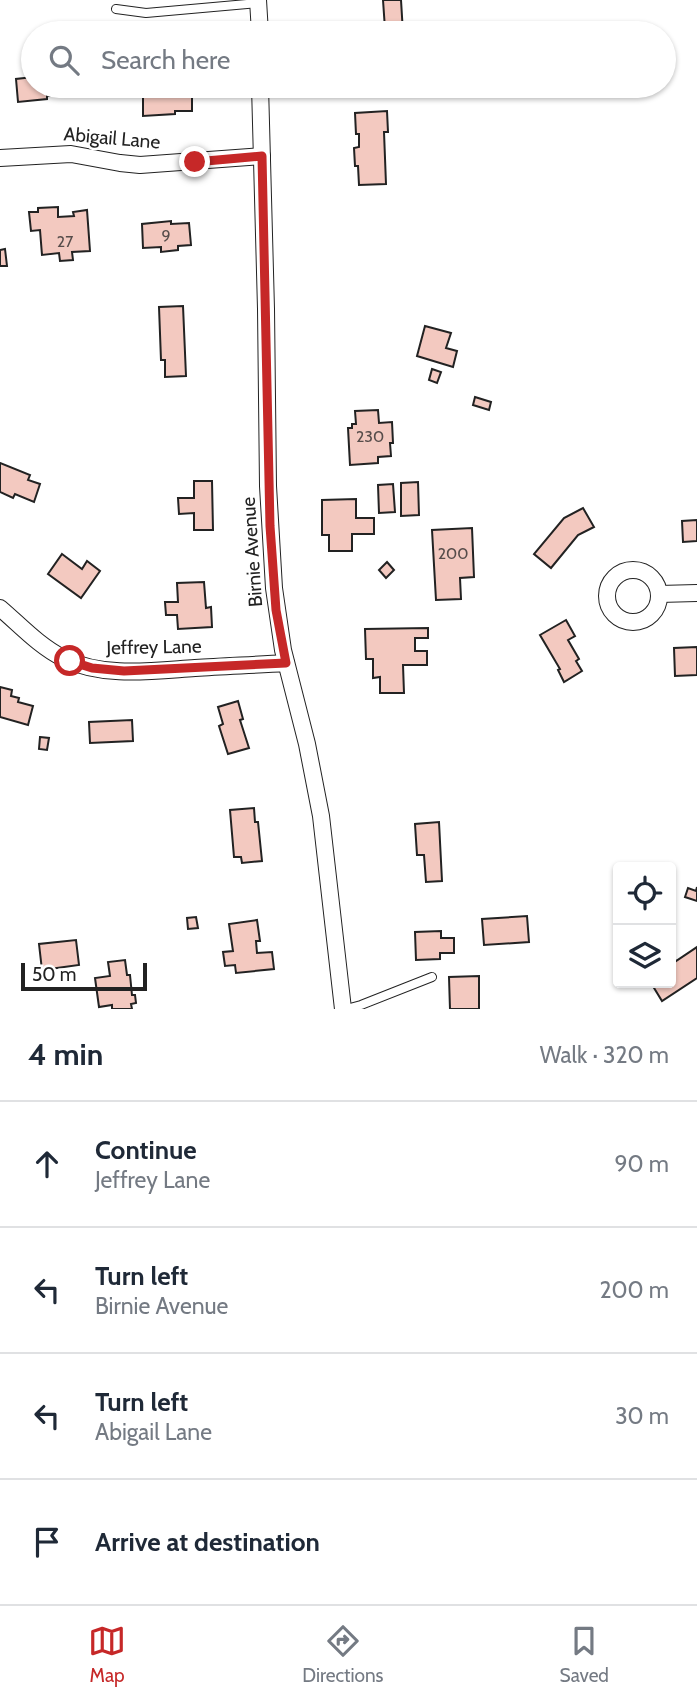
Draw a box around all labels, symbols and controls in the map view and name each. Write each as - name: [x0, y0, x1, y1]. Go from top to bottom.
- search box: [21, 21, 676, 98]
- icon: search: [45, 41, 83, 79]
- text: Search here: [101, 44, 230, 76]
- street label: Abigail Lane: [63, 122, 161, 154]
- route end: [179, 146, 210, 177]
- house number: 9: [161, 226, 171, 245]
- house number: 27: [57, 232, 73, 251]
- house number: 230: [356, 427, 384, 446]
- street label: Birnie Avenue: [237, 496, 267, 608]
- house number: 200: [438, 544, 468, 563]
- street label: Jeffrey Lane: [105, 635, 202, 659]
- route start: [54, 645, 85, 676]
- map controls: [613, 862, 676, 988]
- button: locate: [613, 862, 676, 925]
- button: layers: [613, 925, 676, 988]
- scale bar: [21, 960, 147, 992]
- text: 50 m: [32, 963, 76, 986]
- text: 4 min: [28, 1036, 103, 1073]
- text: Walk · 320 m: [540, 1041, 669, 1069]
- text: Continue: [95, 1134, 197, 1166]
- icon: ahead: [28, 1145, 66, 1183]
- text: 90 m: [615, 1150, 669, 1178]
- text: Jeffrey Lane: [95, 1166, 210, 1194]
- text: Turn left: [95, 1260, 188, 1292]
- icon: left: [28, 1271, 66, 1309]
- text: 200 m: [599, 1276, 669, 1304]
- text: Birnie Avenue: [95, 1292, 228, 1320]
- text: Turn left: [95, 1386, 188, 1418]
- icon: left: [28, 1397, 66, 1435]
- text: 30 m: [615, 1402, 669, 1430]
- text: Abigail Lane: [95, 1418, 212, 1446]
- icon: arrive: [28, 1523, 66, 1561]
- text: Arrive at destination: [95, 1526, 320, 1558]
- tab: Map: [88, 1622, 126, 1687]
- tab: Directions: [302, 1622, 383, 1687]
- tab: Saved: [560, 1622, 609, 1687]

